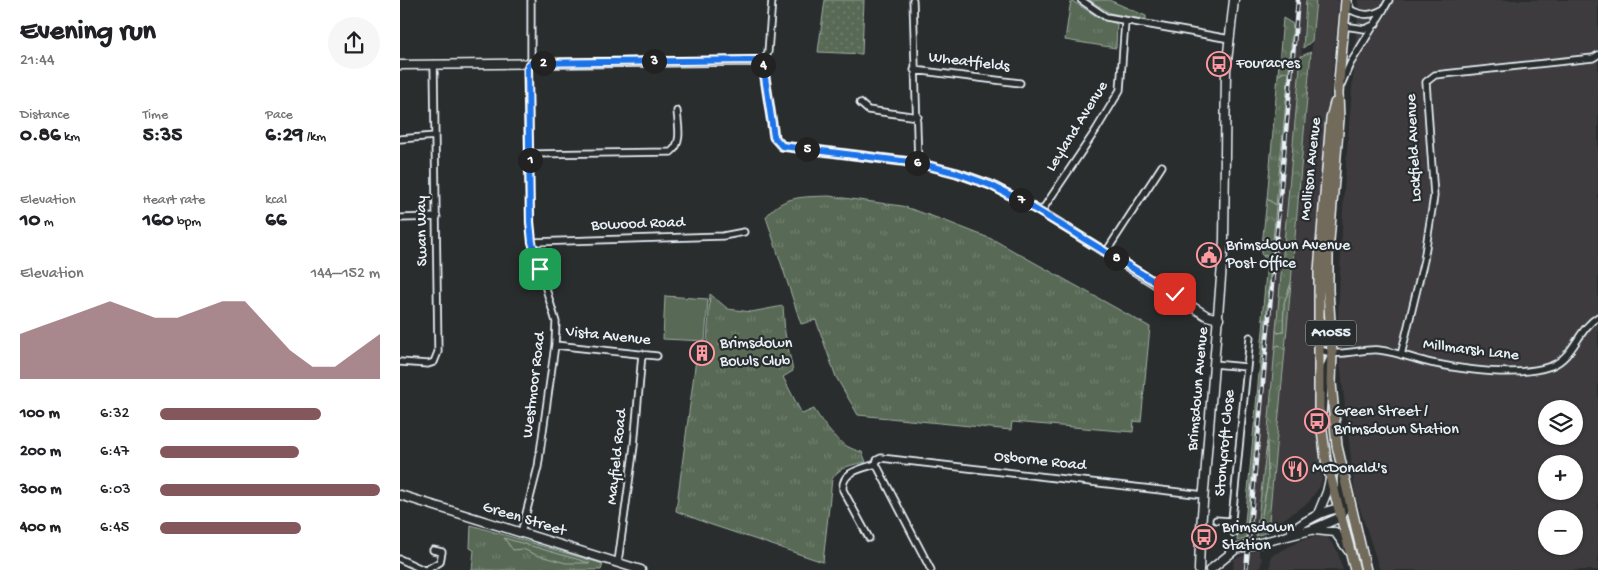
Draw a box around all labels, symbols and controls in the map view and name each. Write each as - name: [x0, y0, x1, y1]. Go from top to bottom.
- text: Evening run: [20, 16, 156, 49]
- button: share: [328, 17, 380, 69]
- pin: 3: [642, 48, 666, 74]
- street label: Wheatfields: [928, 49, 1012, 78]
- pin: 2: [530, 50, 556, 76]
- bus stop icon: Fouracres: [1206, 51, 1232, 77]
- text: 21:44: [20, 52, 54, 71]
- pin: 4: [750, 52, 776, 78]
- text: 3: [651, 53, 658, 70]
- text: 2: [540, 55, 547, 72]
- place label: Fouracres: [1235, 55, 1301, 74]
- text: 4: [760, 57, 767, 74]
- street label: Leyland Avenue: [1043, 78, 1114, 176]
- street label: Lockfield Avenue: [1403, 93, 1427, 203]
- text: Distance: [20, 107, 69, 124]
- text: Time: [143, 107, 168, 124]
- text: Pace: [265, 107, 293, 124]
- street label: Mollison Avenue: [1297, 116, 1327, 222]
- text: 0.86: [20, 124, 61, 149]
- text: 5:35: [143, 124, 182, 149]
- text: 6:29: [265, 124, 303, 149]
- text: km: [61, 129, 80, 146]
- text: /km: [303, 129, 326, 146]
- pin: 5: [794, 136, 820, 162]
- text: 5: [804, 141, 811, 158]
- pin: 1: [518, 148, 542, 172]
- pin: 6: [904, 150, 930, 176]
- text: 1: [528, 152, 533, 169]
- text: 6: [914, 155, 921, 172]
- pin: 7: [1008, 188, 1034, 212]
- text: Elevation: [20, 192, 76, 209]
- text: Heart rate: [143, 192, 205, 209]
- text: kcal: [265, 192, 287, 209]
- text: 7: [1018, 192, 1025, 209]
- street label: Swan Way: [413, 195, 433, 266]
- text: 10: [20, 209, 40, 234]
- text: 160: [143, 209, 174, 234]
- text: 66: [265, 209, 287, 234]
- text: m: [40, 214, 54, 231]
- text: bpm: [174, 214, 201, 231]
- street label: Bowood Road: [590, 214, 687, 236]
- place label: Brimsdown Avenue Post Office: [1225, 237, 1351, 274]
- public building icon: Brimsdown Avenue Post Office: [1196, 242, 1222, 268]
- pin: 8: [1104, 246, 1128, 270]
- pin: [519, 248, 561, 290]
- text: 8: [1113, 250, 1120, 267]
- icon: arrive: [526, 255, 554, 283]
- text: Elevation: [20, 265, 84, 284]
- text: 144–152 m: [311, 265, 380, 284]
- pin: [1154, 273, 1196, 315]
- icon: check: [1161, 280, 1189, 308]
- road number: A1055: [1306, 320, 1356, 346]
- street label: Vista Avenue: [563, 323, 652, 351]
- street label: Brimsdown Avenue: [1184, 326, 1214, 453]
- street label: Westmoor Road: [519, 329, 551, 439]
- place label: Brimsdown Bowls Club: [719, 335, 793, 372]
- street label: Millmarsh Lane: [1422, 336, 1521, 366]
- building icon: Brimsdown Bowls Club: [689, 340, 715, 366]
- street label: Stonycroft Close: [1212, 388, 1240, 497]
- map controls: [1538, 400, 1583, 555]
- button: layers: [1538, 400, 1583, 445]
- place label: Green Street / Brimsdown Station: [1333, 403, 1459, 440]
- text: 100 m: [20, 405, 60, 424]
- text: 6:32: [100, 405, 129, 424]
- street label: Mayfield Road: [604, 407, 633, 506]
- bus stop icon: Green Street / Brimsdown Station: [1304, 408, 1330, 434]
- text: 200 m: [20, 443, 61, 462]
- text: 6:47: [100, 443, 129, 462]
- street label: Osborne Road: [993, 448, 1089, 476]
- button: +: [1538, 455, 1583, 500]
- restaurant icon: McDonald's: [1282, 456, 1308, 482]
- place label: McDonald's: [1312, 460, 1388, 479]
- text: 300 m: [20, 481, 62, 500]
- text: 6:03: [100, 481, 131, 500]
- street label: Green Street: [480, 498, 569, 542]
- button: −: [1538, 510, 1583, 555]
- text: 400 m: [20, 519, 61, 538]
- text: 6:45: [100, 519, 129, 538]
- place label: Brimsdown Station: [1221, 519, 1295, 556]
- bus stop icon: Brimsdown Station: [1191, 524, 1217, 550]

